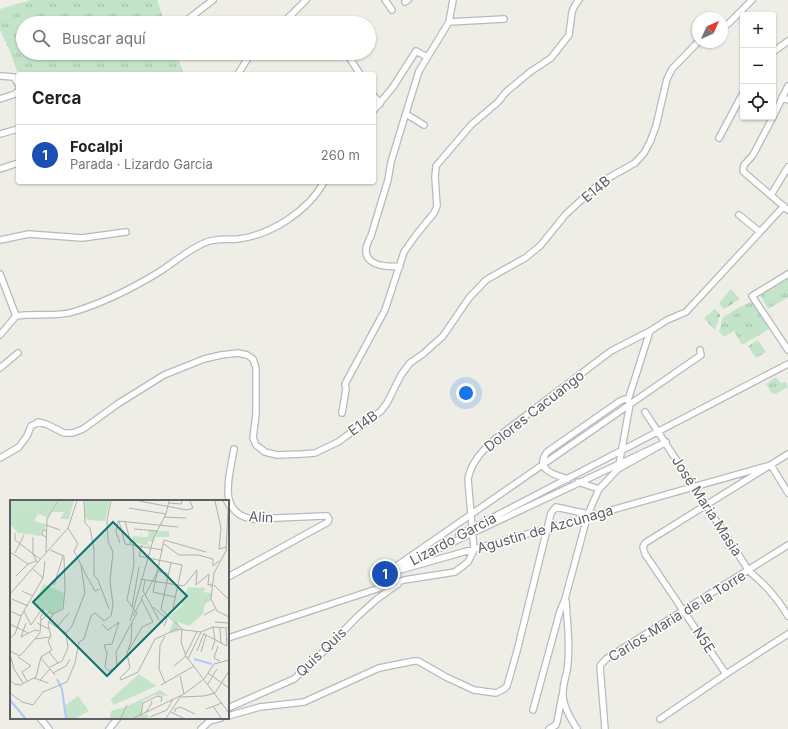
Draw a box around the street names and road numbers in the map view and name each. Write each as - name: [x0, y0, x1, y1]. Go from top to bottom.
- street label: E14B: [578, 172, 614, 206]
- street label: Dolores Cacuango: [480, 366, 587, 455]
- street label: E14B: [345, 406, 381, 439]
- street label: José Maria Masia: [669, 452, 746, 559]
- street label: Agustin de Azcunaga: [475, 501, 615, 556]
- street label: Alin: [248, 507, 274, 526]
- street label: Lizardo Garcia: [407, 509, 499, 568]
- street label: Carlos Maria de la Torre: [605, 566, 749, 665]
- street label: Quis Quis: [292, 623, 349, 680]
- street label: N5E: [690, 624, 719, 656]

